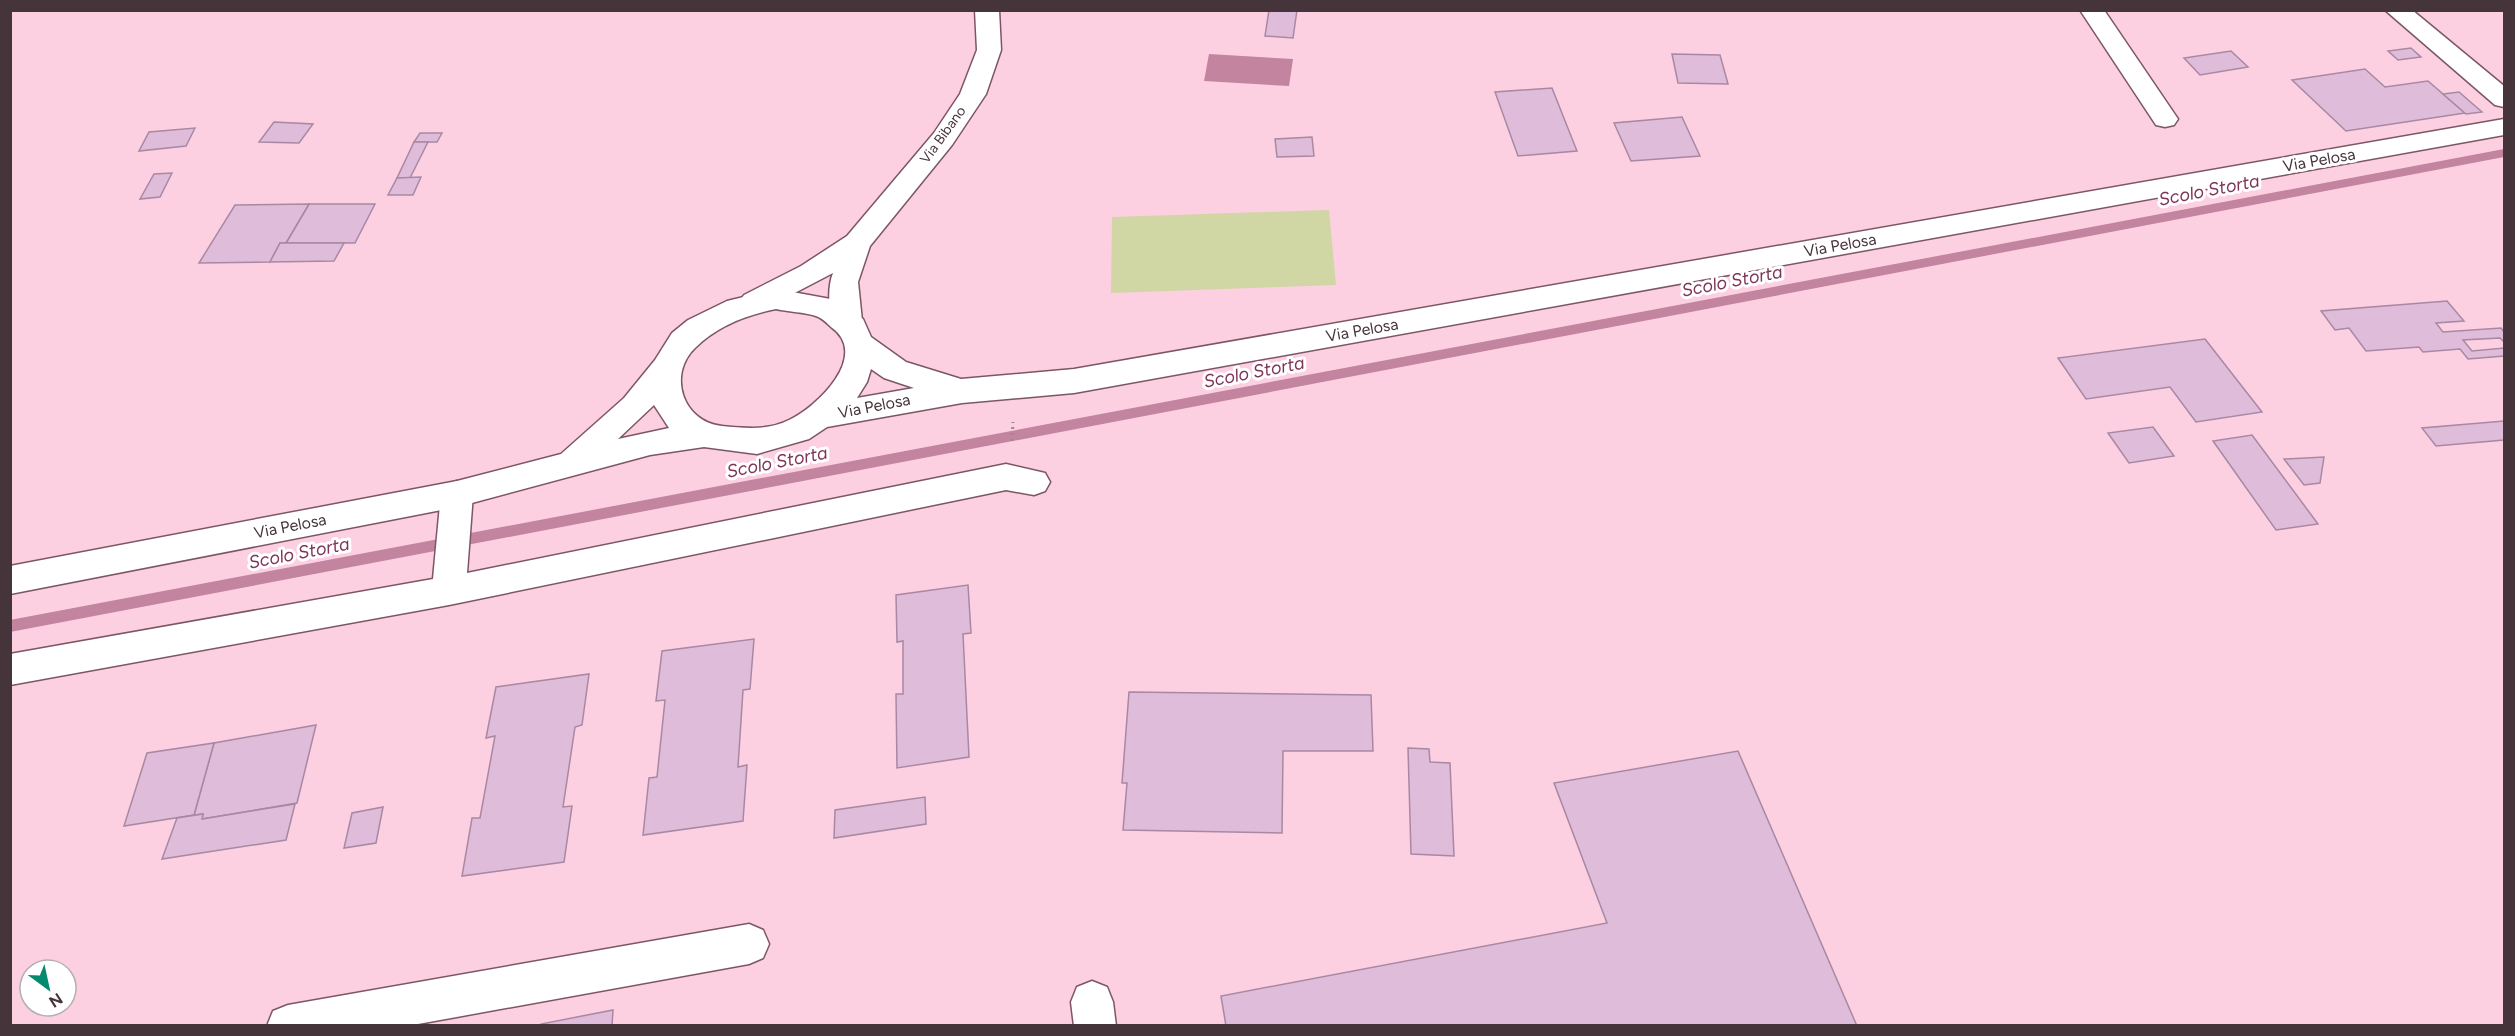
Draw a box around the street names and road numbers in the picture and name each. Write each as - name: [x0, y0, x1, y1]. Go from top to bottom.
- street label: Via Bibano: [917, 103, 969, 167]
- street label: Via Pelosa: [2281, 144, 2357, 176]
- street label: Via Pelosa: [1802, 229, 1878, 261]
- street label: Via Pelosa: [1324, 314, 1400, 346]
- street label: Via Pelosa: [836, 390, 912, 422]
- street label: Via Pelosa: [252, 510, 328, 542]

